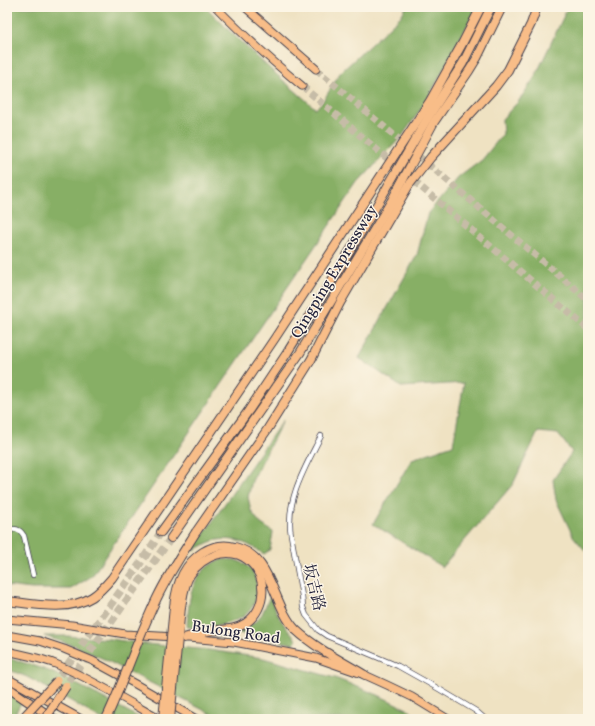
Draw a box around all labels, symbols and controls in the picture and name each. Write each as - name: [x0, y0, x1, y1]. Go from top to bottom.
- street label: Qingping Expressway: [286, 201, 384, 343]
- street label: 坂吉路: [297, 562, 330, 613]
- street label: Bulong Road: [190, 616, 281, 650]

